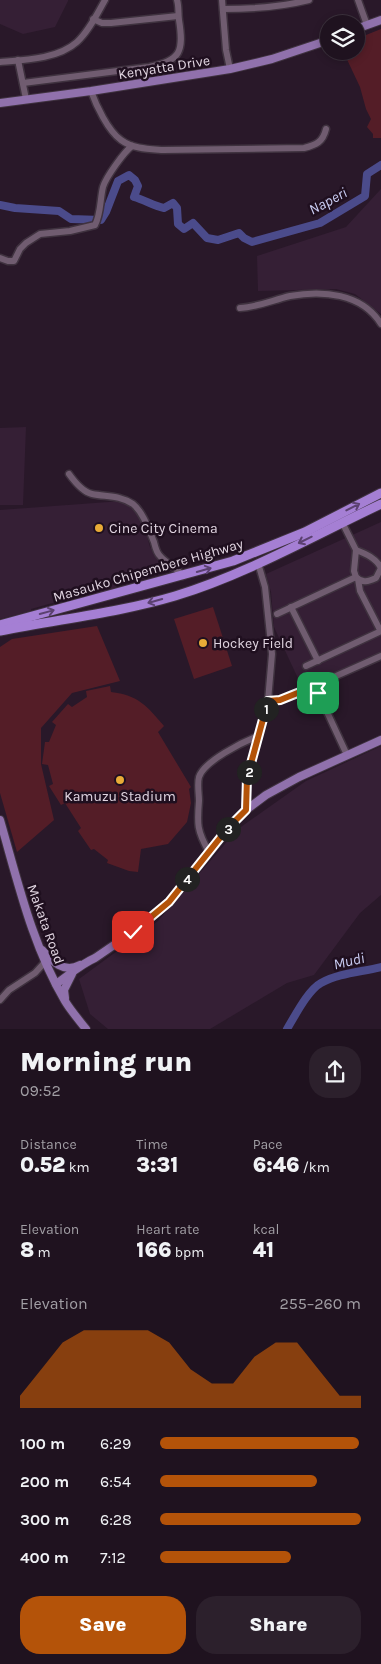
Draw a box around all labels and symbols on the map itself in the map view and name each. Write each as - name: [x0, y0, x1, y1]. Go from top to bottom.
- street label: Kenyatta Drive: [117, 52, 211, 83]
- water label: Naperi: [306, 183, 350, 219]
- one-way arrow: [346, 502, 361, 512]
- place label: Cine City Cinema: [109, 520, 218, 537]
- marker: Cine City Cinema: [93, 522, 105, 534]
- street label: Masauko Chipembere Highway: [51, 535, 246, 606]
- one-way arrow: [298, 535, 313, 545]
- one-way arrow: [195, 565, 211, 574]
- one-way arrow: [148, 597, 164, 607]
- one-way arrow: [39, 607, 55, 617]
- place label: Hockey Field: [213, 635, 293, 652]
- marker: Hockey Field: [197, 637, 209, 649]
- pin: [297, 672, 339, 714]
- pin: 1: [254, 696, 278, 722]
- pin: 2: [236, 760, 262, 784]
- marker: Kamuzu Stadium: [114, 774, 126, 786]
- place label: Kamuzu Stadium: [64, 788, 176, 805]
- pin: 3: [216, 816, 240, 842]
- pin: 4: [174, 866, 200, 892]
- street label: Makata Road: [23, 882, 68, 966]
- pin: [112, 911, 154, 953]
- water label: Mudi: [332, 949, 366, 973]

